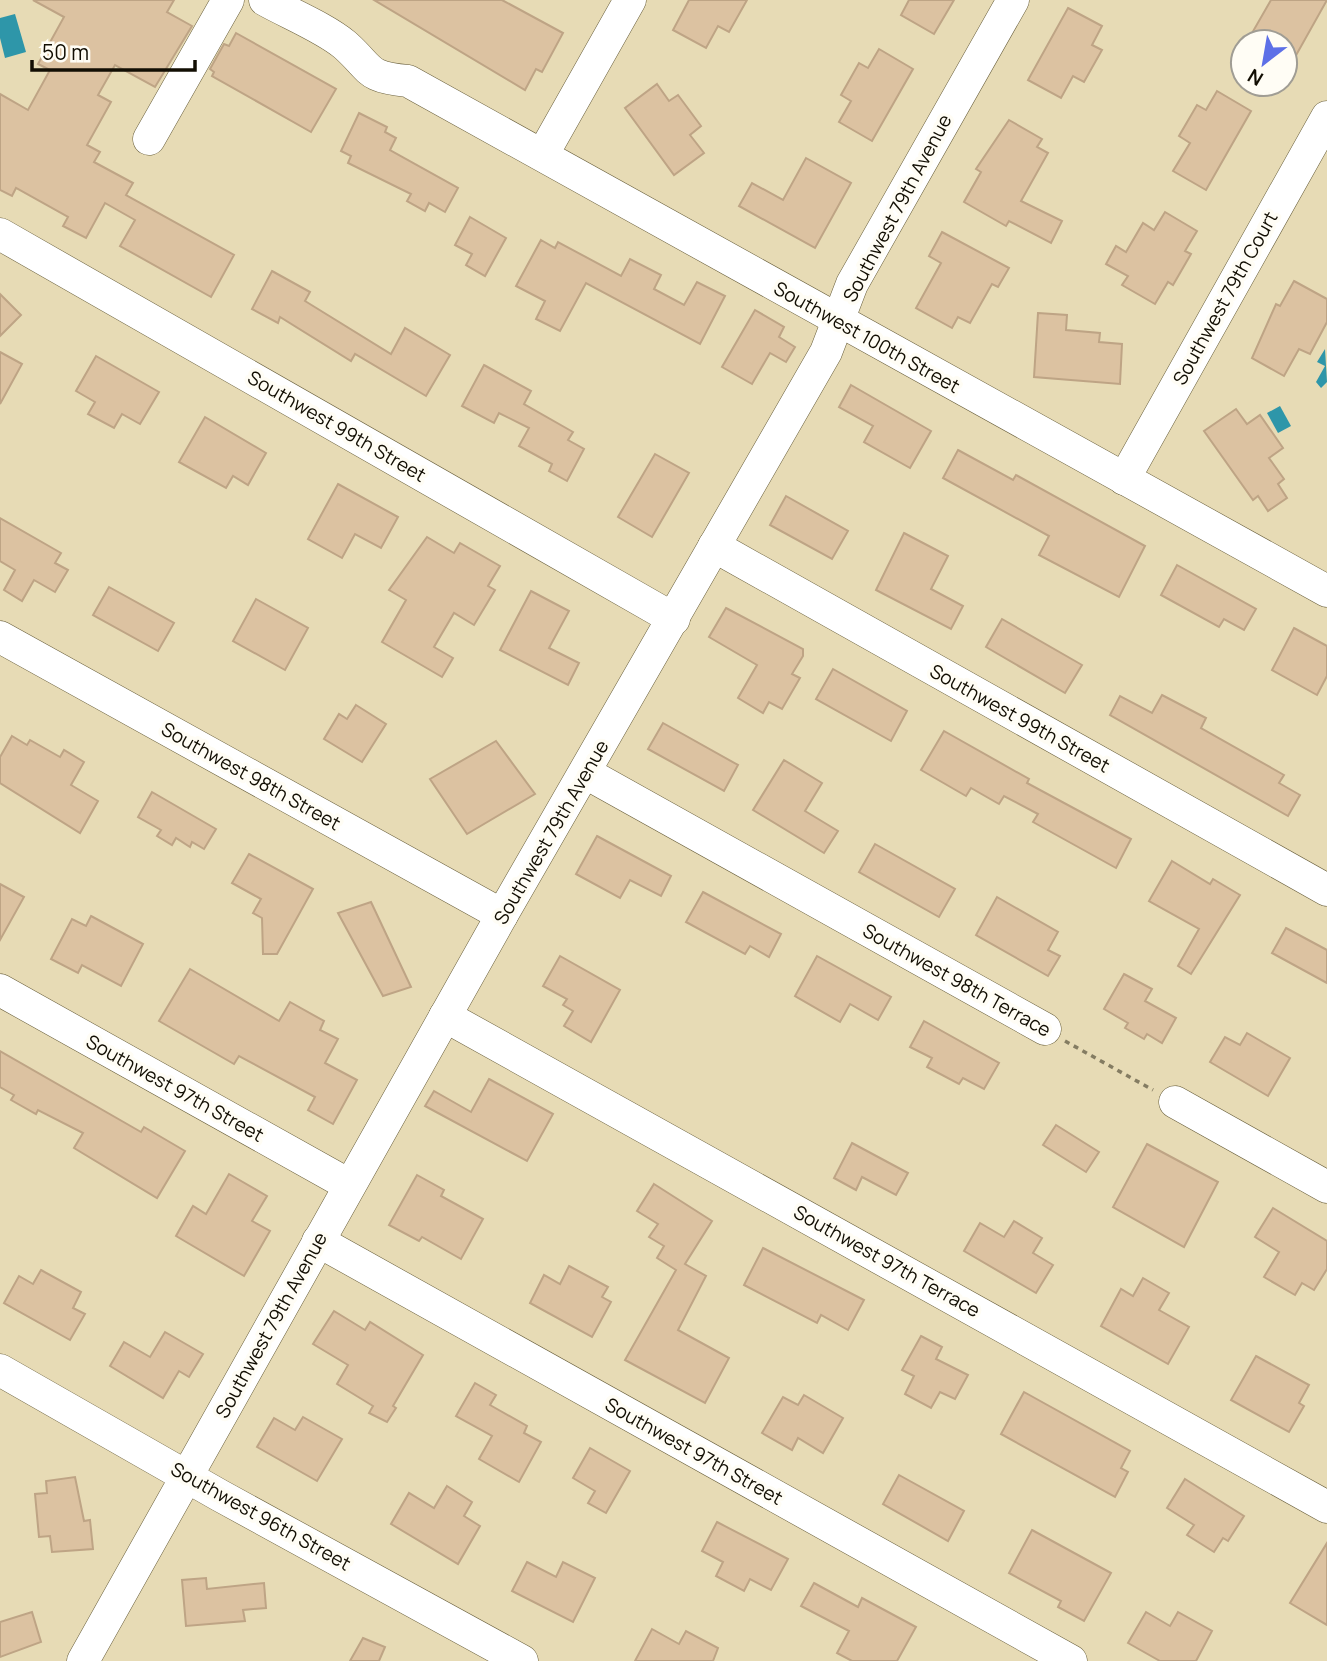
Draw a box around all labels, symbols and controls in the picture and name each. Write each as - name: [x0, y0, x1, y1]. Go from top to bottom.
- scale bar: [32, 28, 194, 72]
- north arrow: [1229, 28, 1299, 98]
- text: 50 m: [42, 38, 89, 66]
- text: N: [1243, 63, 1268, 92]
- street label: Southwest 79th Avenue: [836, 110, 958, 306]
- street label: Southwest 79th Court: [1166, 207, 1284, 389]
- street label: Southwest 100th Street: [769, 275, 965, 399]
- street label: Southwest 99th Street: [243, 364, 431, 488]
- street label: Southwest 99th Street: [925, 658, 1115, 778]
- street label: Southwest 98th Street: [157, 716, 345, 836]
- street label: Southwest 79th Avenue: [488, 735, 614, 929]
- street label: Southwest 98th Terrace: [858, 917, 1056, 1043]
- street label: Southwest 97th Street: [81, 1028, 269, 1148]
- street label: Southwest 97th Terrace: [789, 1199, 985, 1323]
- street label: Southwest 79th Avenue: [209, 1227, 333, 1423]
- street label: Southwest 97th Street: [600, 1391, 788, 1511]
- street label: Southwest 96th Street: [166, 1456, 356, 1576]

